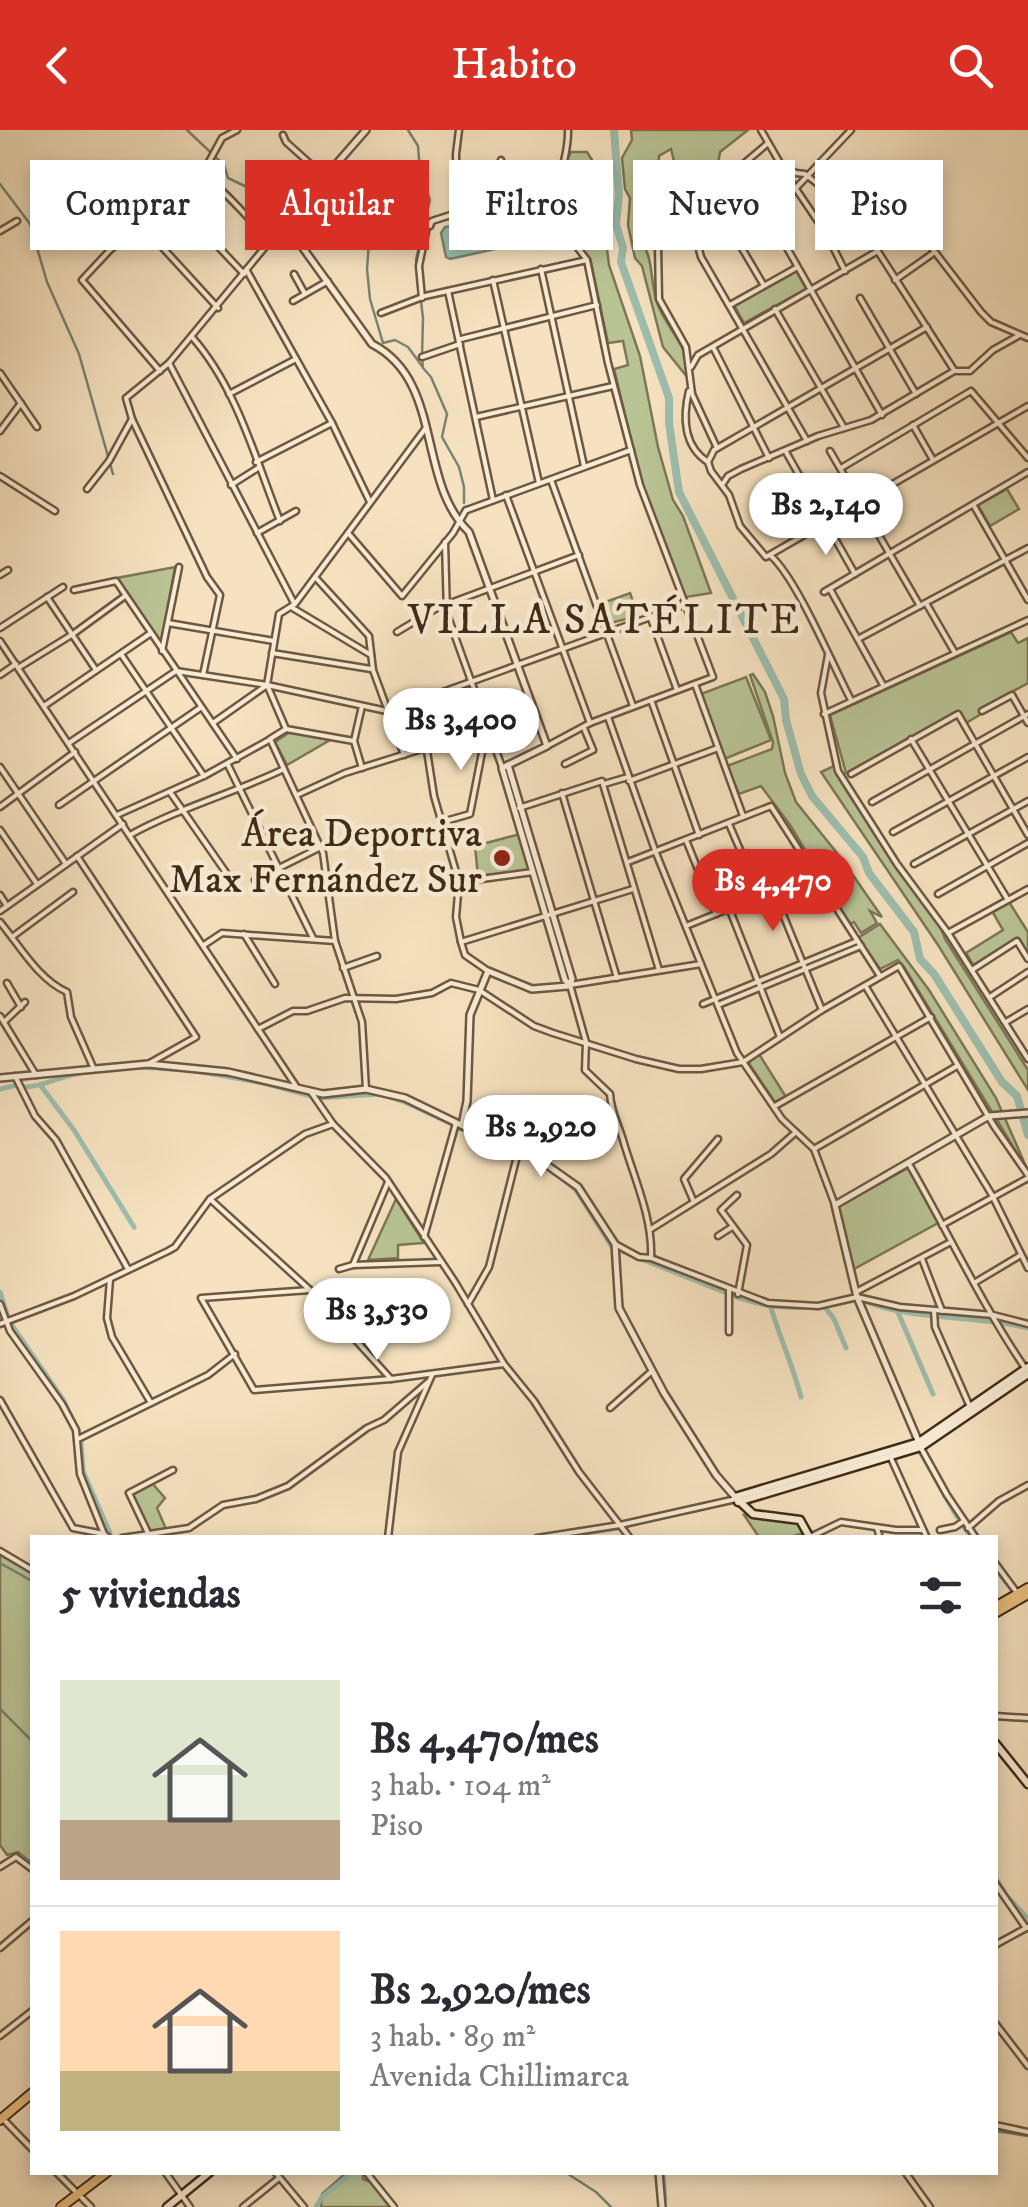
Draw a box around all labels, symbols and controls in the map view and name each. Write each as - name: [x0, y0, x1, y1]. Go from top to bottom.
- text: Habito: [451, 37, 577, 93]
- icon: back: [30, 38, 85, 93]
- icon: search: [943, 38, 998, 93]
- chip: Comprar: [30, 160, 225, 250]
- chip: Alquilar: [245, 160, 429, 250]
- chip: Filtros: [449, 160, 613, 250]
- chip: Nuevo: [633, 160, 795, 250]
- chip: Piso: [815, 160, 943, 250]
- pin: Bs 2,140: [723, 473, 929, 558]
- text: Bs 2,140: [771, 485, 881, 525]
- district label: VILLA SATÉLITE: [407, 594, 802, 647]
- pin: Bs 3,400: [358, 688, 564, 773]
- text: Bs 3,400: [405, 700, 517, 740]
- place label: Área Deportiva Max Fernández Sur: [169, 809, 482, 906]
- marker: Área Deportiva Max Fernández Sur: [491, 847, 513, 869]
- pin: Bs 4,470: [670, 849, 876, 934]
- text: Bs 4,470: [714, 861, 832, 901]
- pin: Bs 2,920: [438, 1095, 644, 1180]
- text: Bs 2,920: [485, 1107, 597, 1147]
- pin: Bs 3,530: [274, 1278, 480, 1363]
- text: Bs 3,530: [326, 1290, 428, 1330]
- icon: filters: [913, 1568, 968, 1623]
- text: 5 viviendas: [60, 1569, 241, 1621]
- text: Bs 4,470/mes: [370, 1714, 599, 1766]
- icon: home: [140, 1720, 260, 1840]
- text: 3 hab. · 104 m²: [370, 1766, 551, 1806]
- text: Piso: [370, 1806, 423, 1846]
- text: Bs 2,920/mes: [370, 1965, 590, 2017]
- icon: home: [140, 1971, 260, 2091]
- text: 3 hab. · 89 m²: [370, 2017, 535, 2057]
- text: Avenida Chillimarca: [370, 2057, 629, 2097]

